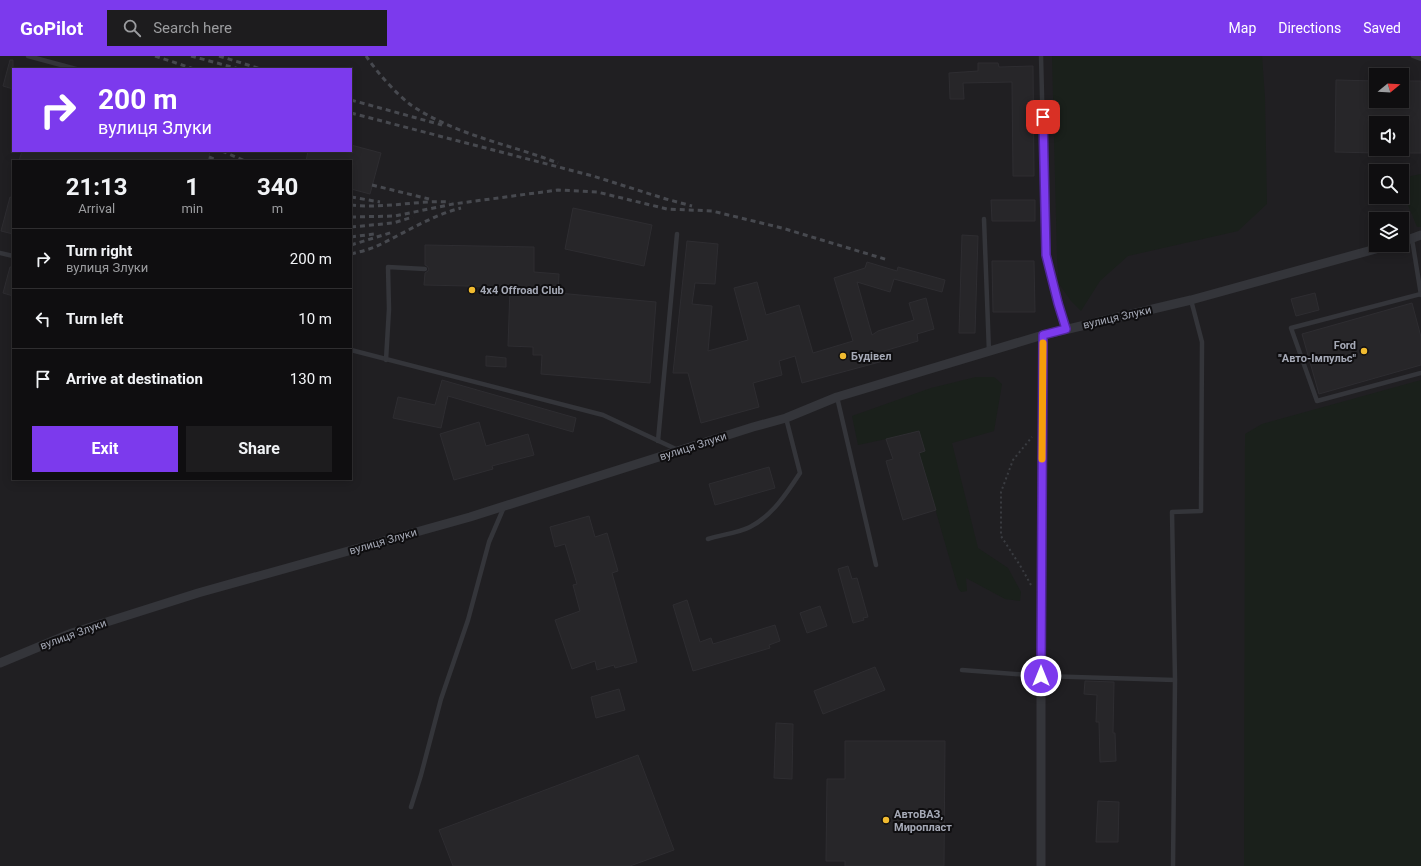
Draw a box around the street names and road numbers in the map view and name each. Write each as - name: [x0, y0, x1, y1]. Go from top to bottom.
- street label: вулиця Злуки: [1082, 303, 1153, 332]
- street label: вулиця Злуки: [658, 430, 728, 463]
- street label: вулиця Злуки: [348, 526, 418, 557]
- street label: вулиця Злуки: [38, 616, 108, 652]

